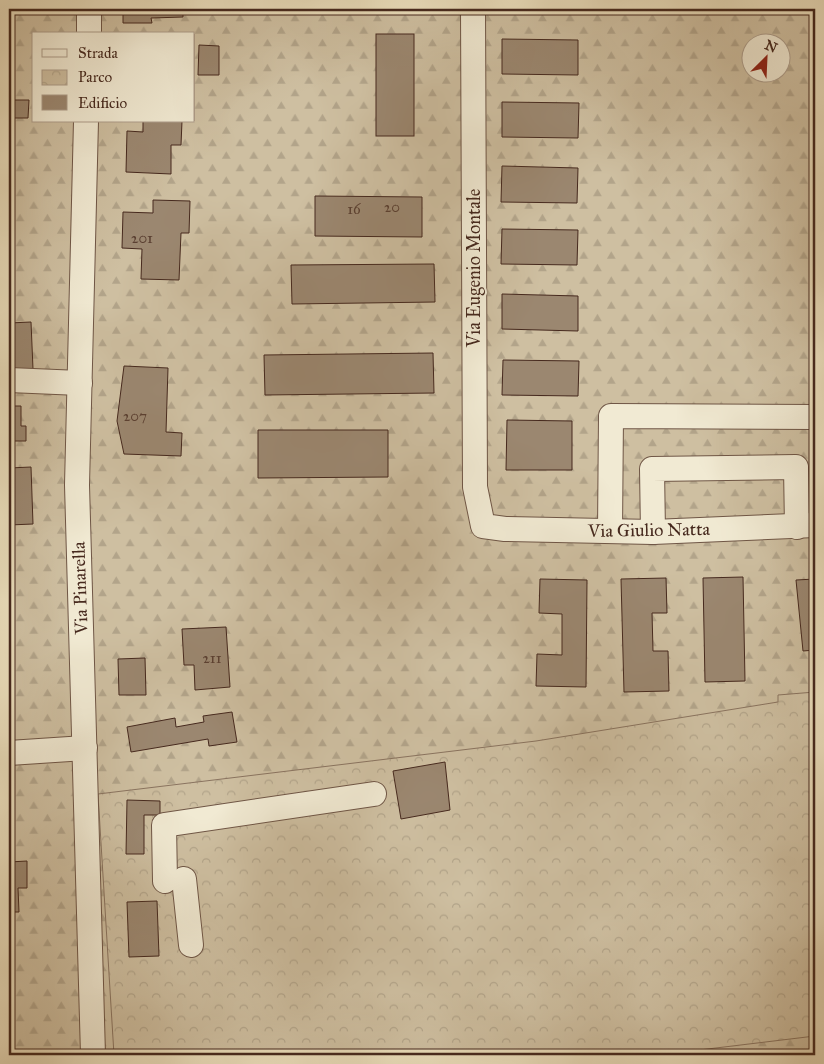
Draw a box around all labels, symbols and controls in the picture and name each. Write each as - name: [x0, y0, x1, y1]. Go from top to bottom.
- legend: [32, 32, 195, 122]
- north arrow: [742, 32, 792, 82]
- text: N: [762, 36, 780, 57]
- text: Strada: [78, 44, 118, 62]
- text: Parco: [78, 68, 113, 86]
- text: Edificio: [78, 94, 127, 112]
- street label: Via Eugenio Montale: [463, 189, 486, 348]
- house number: 20: [384, 198, 400, 216]
- house number: 16: [347, 200, 362, 218]
- house number: 201: [131, 229, 153, 247]
- house number: 207: [123, 407, 147, 425]
- street label: Via Giulio Natta: [587, 518, 711, 542]
- street label: Via Pinarella: [67, 541, 93, 636]
- house number: 211: [202, 649, 222, 667]

